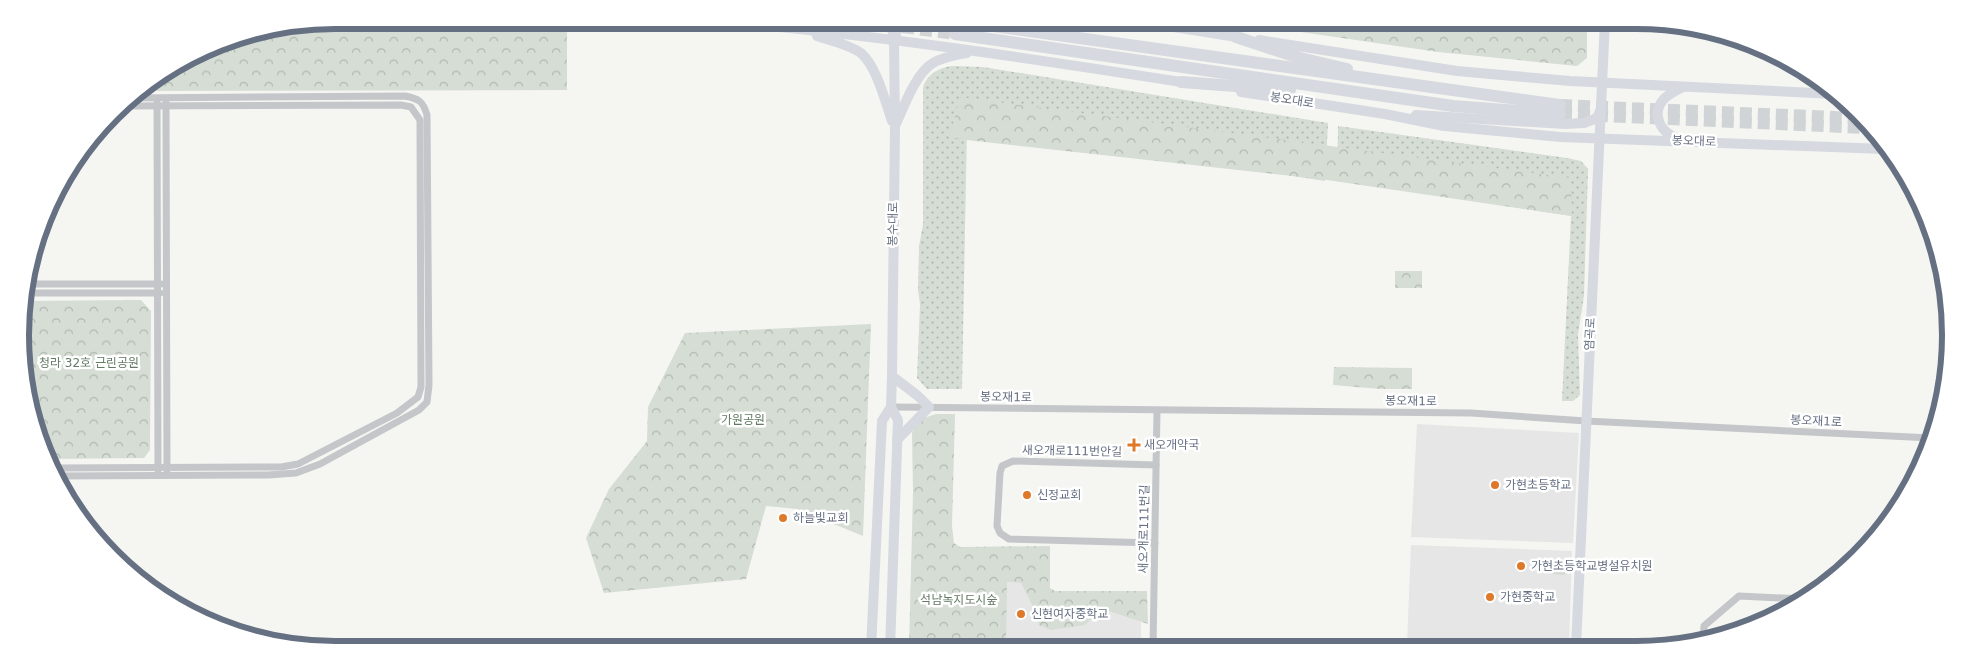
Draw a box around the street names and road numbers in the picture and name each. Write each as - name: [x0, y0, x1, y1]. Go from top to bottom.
- street label: 봉오대로: [1269, 90, 1315, 110]
- street label: 봉오대로: [1672, 133, 1716, 149]
- street label: 봉수대로: [886, 202, 900, 246]
- street label: 염곡로: [1582, 317, 1598, 351]
- street label: 봉오재1로: [980, 390, 1032, 404]
- street label: 봉오재1로: [1385, 394, 1437, 408]
- street label: 봉오재1로: [1790, 413, 1842, 429]
- street label: 새오개로111번안길: [1022, 443, 1122, 459]
- street label: 새오개로111번길: [1136, 484, 1152, 574]

